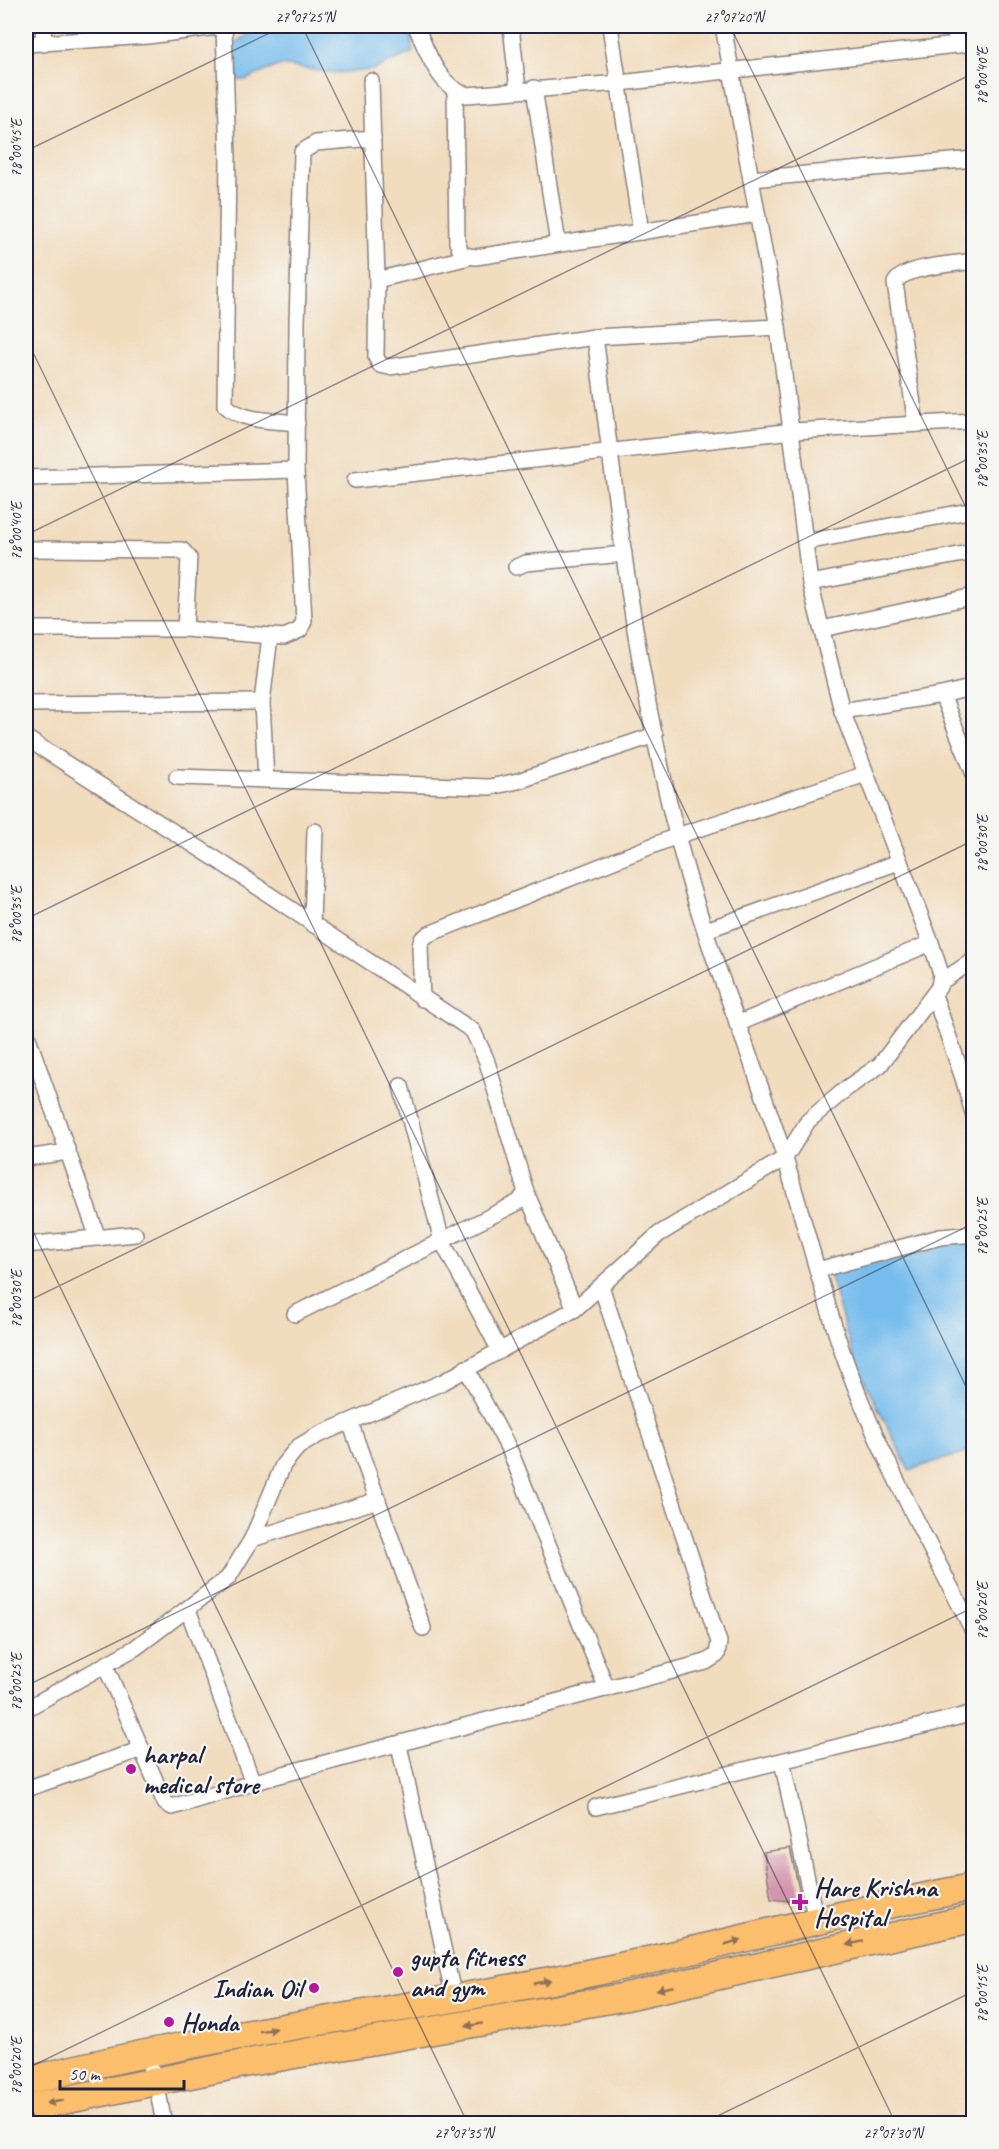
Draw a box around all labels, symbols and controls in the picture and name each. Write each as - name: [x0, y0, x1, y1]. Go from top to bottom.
- text: 27°07'25"N: [275, 8, 338, 27]
- text: 27°07'20"N: [704, 8, 767, 27]
- text: 78°00'40"E: [973, 45, 992, 105]
- text: 78°00'45"E: [7, 117, 26, 177]
- text: 78°00'35"E: [973, 429, 992, 489]
- text: 78°00'40"E: [7, 500, 26, 560]
- text: 78°00'30"E: [973, 813, 992, 873]
- text: 78°00'35"E: [7, 884, 26, 944]
- text: 78°00'25"E: [973, 1196, 992, 1256]
- text: 78°00'30"E: [7, 1268, 26, 1328]
- text: 78°00'20"E: [973, 1580, 992, 1640]
- text: 78°00'25"E: [7, 1651, 26, 1711]
- place label: harpal medical store: [143, 1738, 261, 1801]
- marker: harpal medical store: [124, 1762, 138, 1776]
- place label: Hare Krishna Hospital: [814, 1871, 939, 1934]
- marker: Hare Krishna Hospital: [791, 1893, 809, 1911]
- one-way arrow: [724, 1936, 742, 1946]
- one-way arrow: [845, 1939, 864, 1949]
- place label: gupta fitness and gym: [410, 1941, 527, 2004]
- text: 78°00'15"E: [973, 1963, 992, 2023]
- marker: gupta fitness and gym: [391, 1965, 405, 1979]
- place label: Indian Oil: [212, 1972, 307, 2005]
- one-way arrow: [533, 1977, 552, 1986]
- marker: Indian Oil: [307, 1981, 321, 1995]
- one-way arrow: [656, 1984, 674, 1994]
- place label: Honda: [181, 2006, 241, 2039]
- marker: Honda: [162, 2015, 176, 2029]
- one-way arrow: [464, 2020, 483, 2029]
- one-way arrow: [258, 2025, 277, 2034]
- text: 78°00'20"E: [7, 2035, 26, 2095]
- scale bar: [60, 2053, 184, 2091]
- text: 50 m: [69, 2063, 102, 2085]
- one-way arrow: [45, 2098, 64, 2107]
- text: 27°07'35"N: [434, 2124, 497, 2143]
- text: 27°07'30"N: [863, 2124, 926, 2143]

